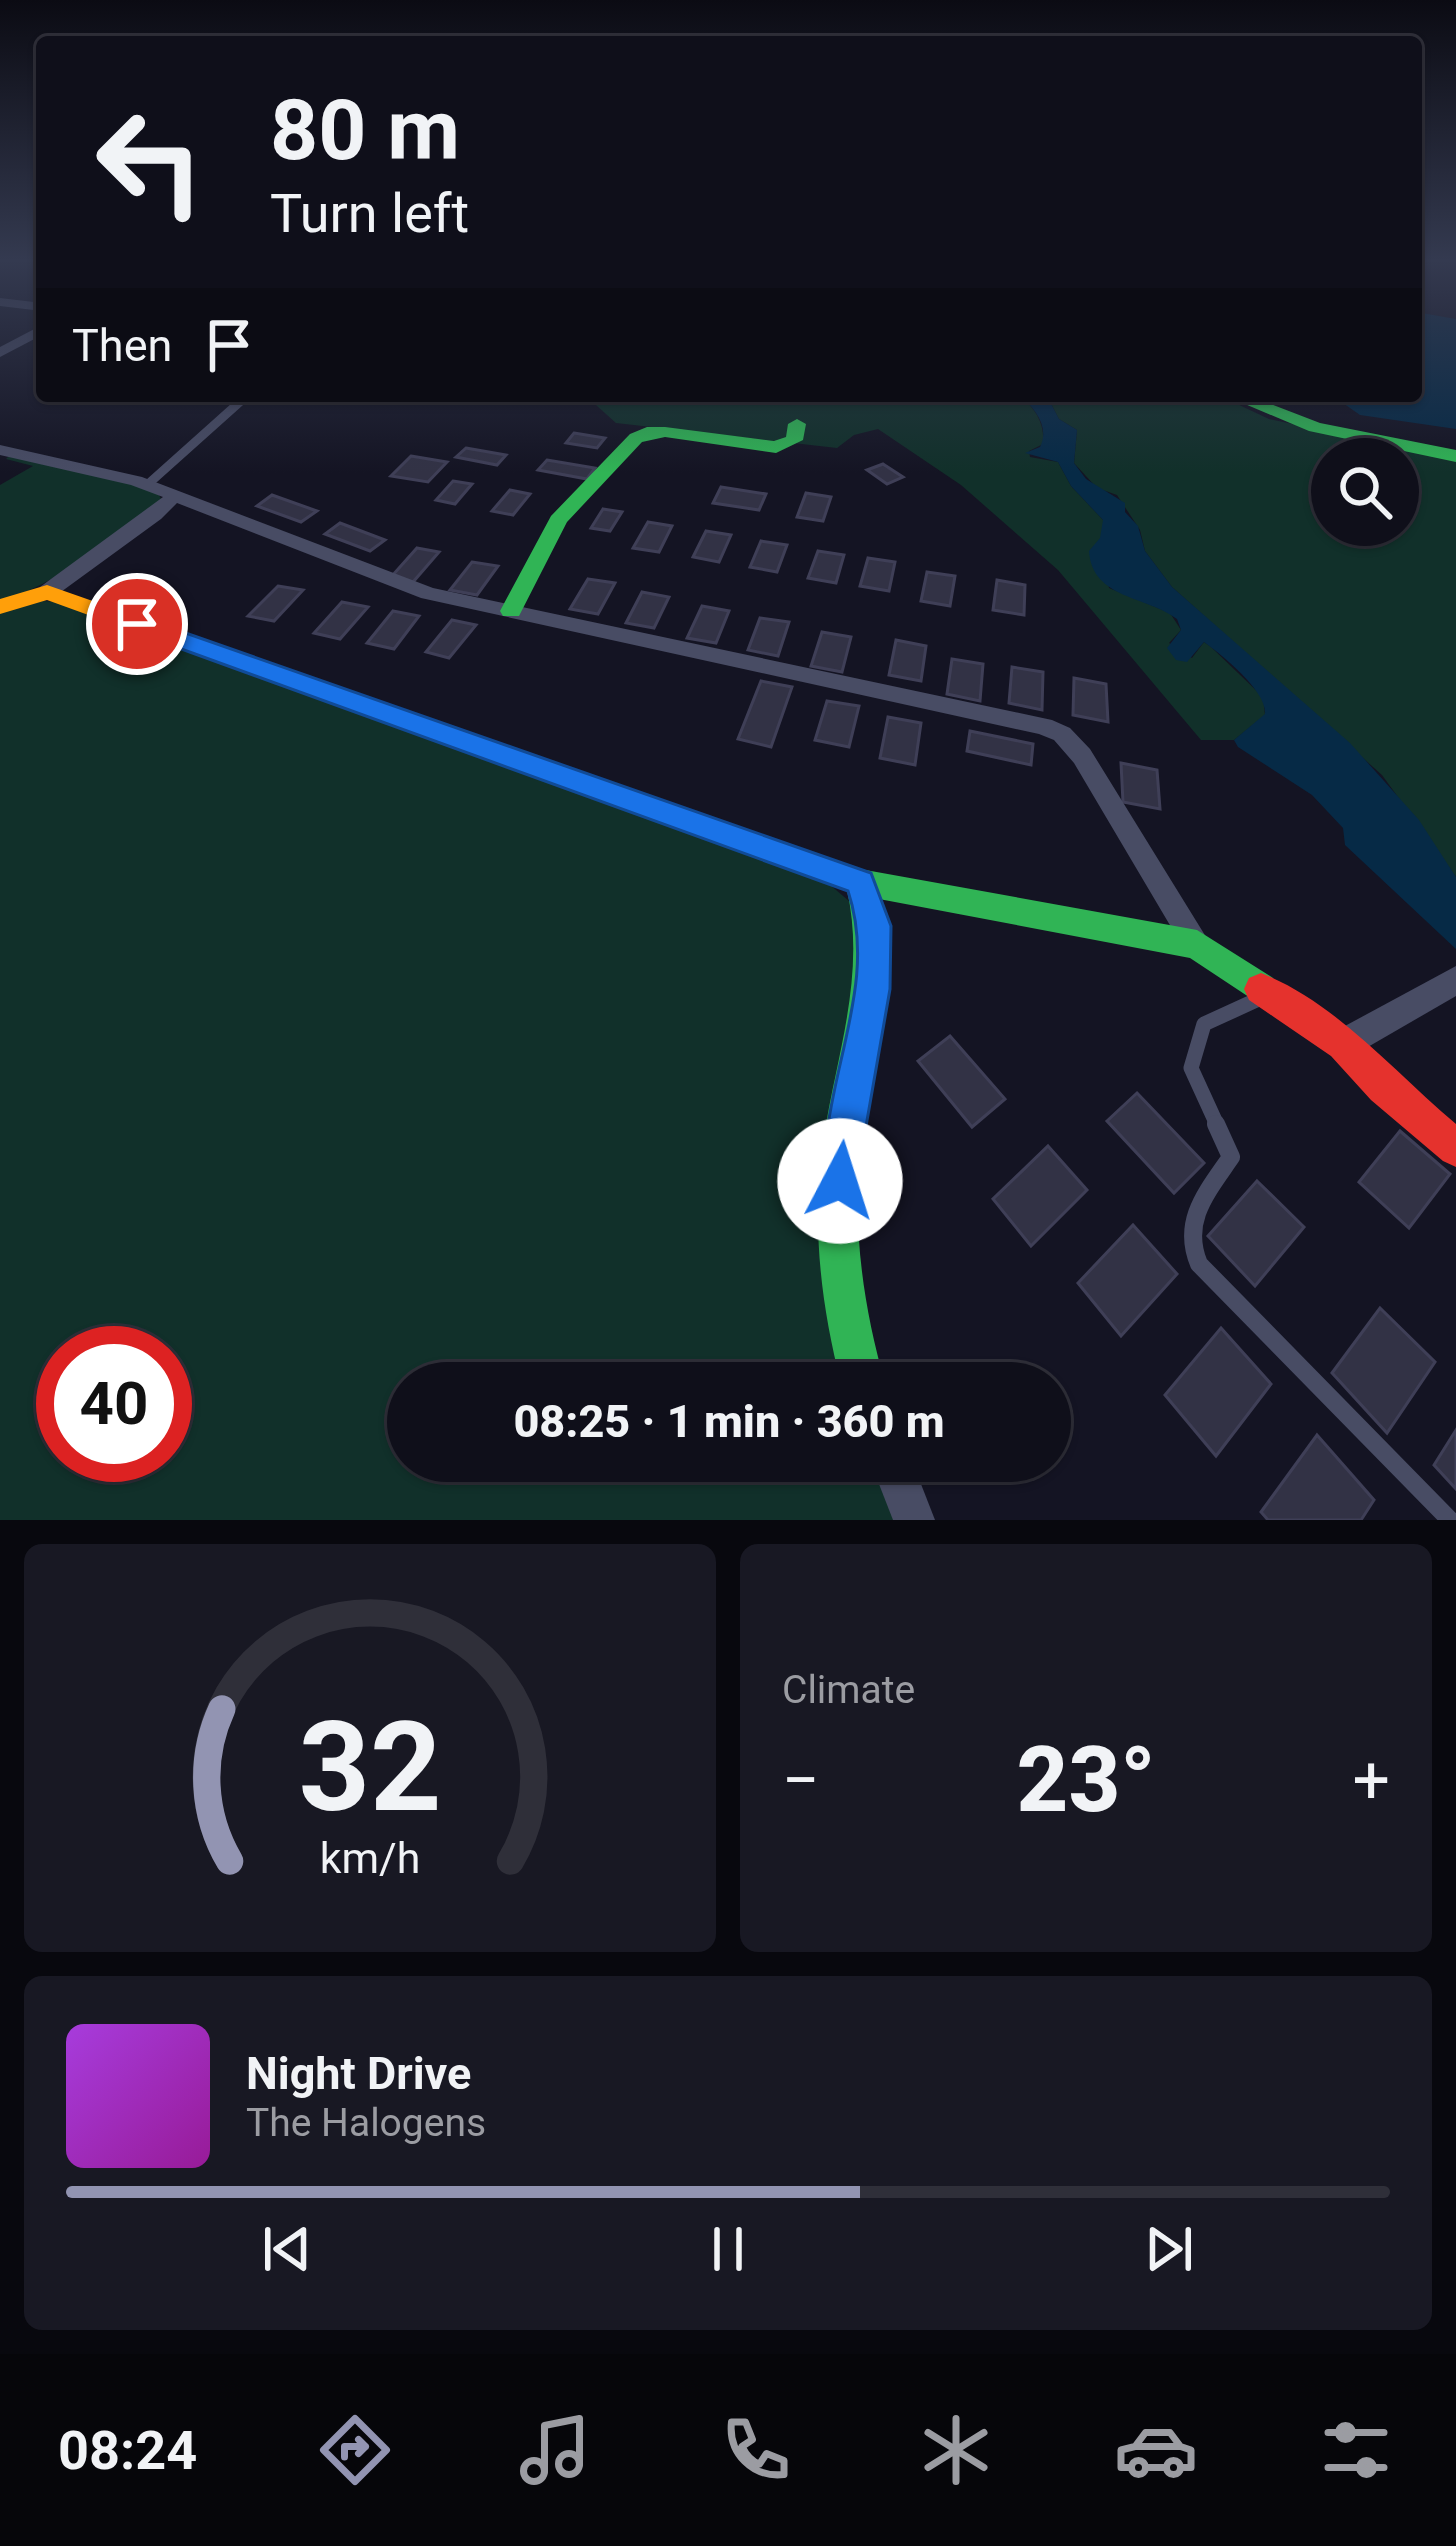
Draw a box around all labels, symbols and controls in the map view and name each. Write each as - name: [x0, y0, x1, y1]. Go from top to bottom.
- text: 80 m: [270, 81, 460, 180]
- icon: left: [72, 84, 228, 240]
- text: Turn left: [270, 182, 469, 245]
- icon: arrive: [196, 312, 262, 378]
- text: Then: [72, 319, 172, 372]
- map controls: [1311, 438, 1419, 546]
- button: search: [1311, 438, 1419, 546]
- pin: [86, 573, 188, 675]
- icon: arrive: [104, 591, 170, 657]
- position arrow: [777, 1118, 903, 1244]
- speed limit sign: 40: [36, 1326, 192, 1482]
- text: 08:25 · 1 min · 360 m: [513, 1395, 945, 1448]
- text: Climate: [782, 1667, 915, 1713]
- text: 32: [298, 1694, 442, 1840]
- text: 23°: [1017, 1728, 1156, 1833]
- text: −: [782, 1742, 820, 1819]
- text: +: [1353, 1742, 1390, 1819]
- text: km/h: [320, 1833, 420, 1883]
- text: Night Drive: [246, 2047, 471, 2100]
- text: The Halogens: [246, 2100, 486, 2146]
- icon: previous: [254, 2216, 320, 2282]
- icon: pause: [695, 2216, 761, 2282]
- icon: next: [1136, 2216, 1202, 2282]
- icon: directions: [313, 2408, 397, 2492]
- icon: music: [513, 2408, 597, 2492]
- icon: phone: [714, 2408, 798, 2492]
- icon: climate: [914, 2408, 998, 2492]
- icon: car: [1114, 2408, 1198, 2492]
- icon: filters: [1314, 2408, 1398, 2492]
- text: 08:24: [58, 2419, 197, 2482]

